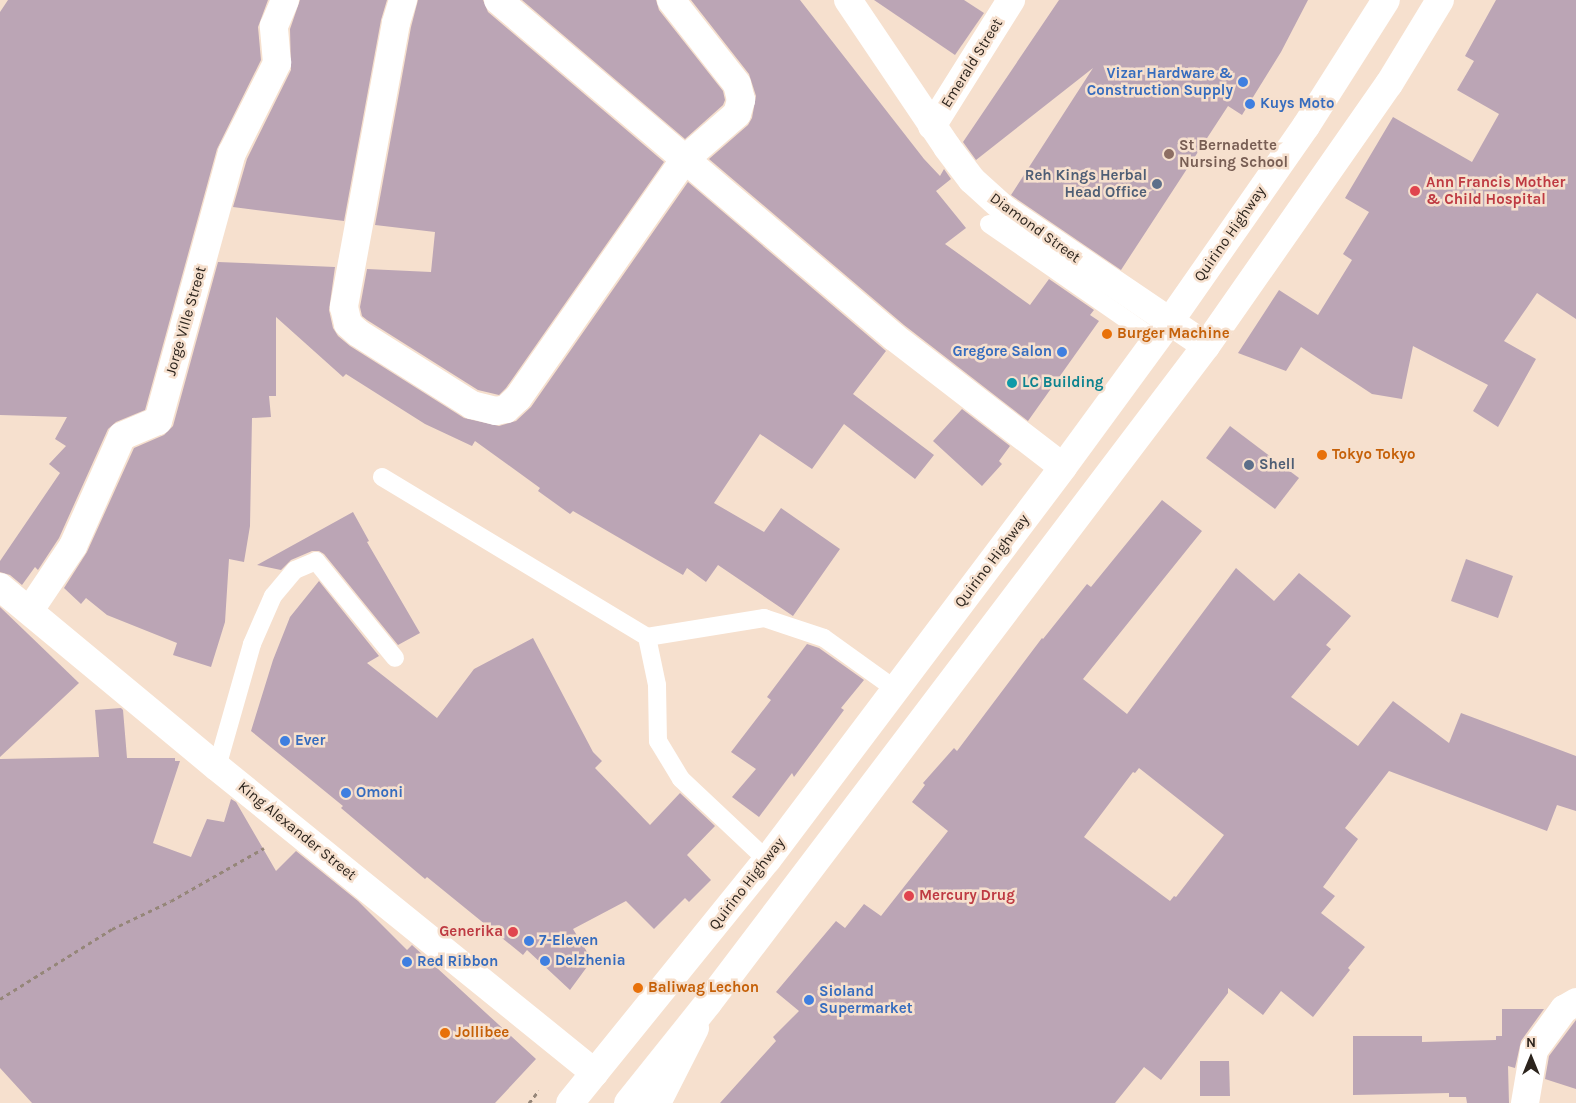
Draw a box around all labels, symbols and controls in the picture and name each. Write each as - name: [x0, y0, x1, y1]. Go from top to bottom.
- street label: Emerald Street: [937, 15, 1007, 111]
- place label: Vizar Hardware & Construction Supply: [1087, 64, 1233, 99]
- marker: Vizar Hardware & Construction Supply: [1237, 76, 1249, 88]
- place label: Kuys Moto: [1260, 95, 1334, 113]
- marker: Kuys Moto: [1244, 98, 1256, 110]
- place label: St Bernadette Nursing School: [1179, 136, 1288, 171]
- marker: St Bernadette Nursing School: [1163, 148, 1175, 160]
- place label: Reh Kings Herbal Head Office: [1025, 166, 1147, 201]
- place label: Ann Francis Mother & Child Hospital: [1426, 173, 1565, 208]
- marker: Reh Kings Herbal Head Office: [1151, 178, 1163, 190]
- street label: Quirino Highway: [1190, 183, 1270, 285]
- marker: Ann Francis Mother & Child Hospital: [1408, 184, 1422, 198]
- street label: Diamond Street: [986, 189, 1084, 267]
- street label: Jorge Ville Street: [162, 264, 210, 378]
- place label: Burger Machine: [1117, 325, 1230, 343]
- marker: Burger Machine: [1101, 328, 1113, 340]
- place label: Gregore Salon: [952, 343, 1052, 361]
- marker: Gregore Salon: [1056, 346, 1068, 358]
- place label: LC Building: [1022, 374, 1104, 392]
- marker: LC Building: [1006, 377, 1018, 389]
- place label: Tokyo Tokyo: [1332, 446, 1416, 464]
- marker: Tokyo Tokyo: [1316, 449, 1328, 461]
- place label: Shell: [1259, 456, 1295, 474]
- marker: Shell: [1243, 459, 1255, 471]
- street label: Quirino Highway: [951, 511, 1033, 611]
- place label: Ever: [295, 732, 325, 750]
- marker: Ever: [279, 735, 291, 747]
- street label: King Alexander Street: [234, 778, 360, 884]
- place label: Omoni: [356, 784, 403, 802]
- marker: Omoni: [340, 787, 352, 799]
- street label: Quirino Highway: [705, 834, 789, 934]
- place label: Mercury Drug: [919, 887, 1015, 905]
- marker: Mercury Drug: [903, 890, 915, 902]
- place label: Generika: [439, 923, 503, 941]
- marker: Generika: [507, 926, 519, 938]
- place label: 7-Eleven: [539, 932, 598, 950]
- marker: 7-Eleven: [523, 935, 535, 947]
- place label: Delzhenia: [555, 952, 626, 970]
- place label: Red Ribbon: [417, 953, 498, 971]
- marker: Delzhenia: [539, 955, 551, 967]
- marker: Red Ribbon: [401, 956, 413, 968]
- place label: Baliwag Lechon: [648, 979, 759, 997]
- marker: Baliwag Lechon: [632, 982, 644, 994]
- place label: Sioland Supermarket: [819, 982, 913, 1017]
- marker: Sioland Supermarket: [803, 994, 815, 1006]
- place label: Jollibee: [455, 1024, 509, 1042]
- marker: Jollibee: [439, 1027, 451, 1039]
- north arrow: [1506, 1033, 1556, 1083]
- text: N: [1526, 1034, 1536, 1051]

